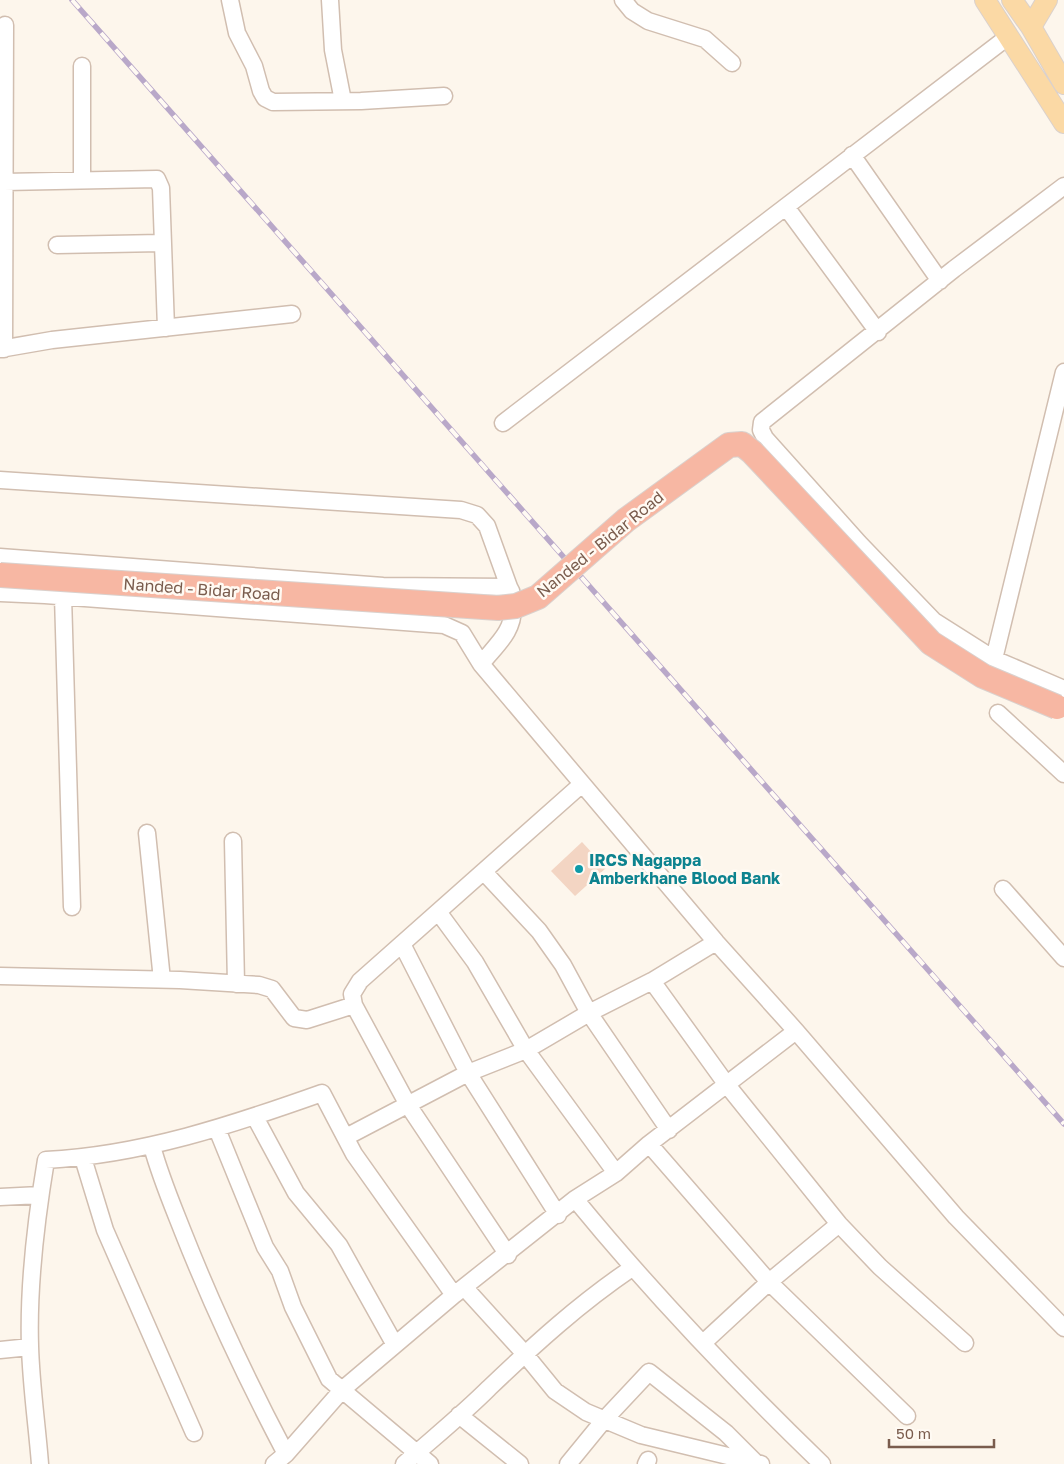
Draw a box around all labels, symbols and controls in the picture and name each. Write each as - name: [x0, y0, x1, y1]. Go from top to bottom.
- street label: Nanded - Bidar Road: [533, 487, 667, 601]
- street label: Nanded - Bidar Road: [123, 574, 281, 604]
- place label: IRCS Nagappa Amberkhane Blood Bank: [589, 850, 781, 888]
- marker: IRCS Nagappa Amberkhane Blood Bank: [573, 863, 585, 875]
- scale bar: [889, 1416, 994, 1448]
- text: 50 m: [896, 1424, 931, 1442]

